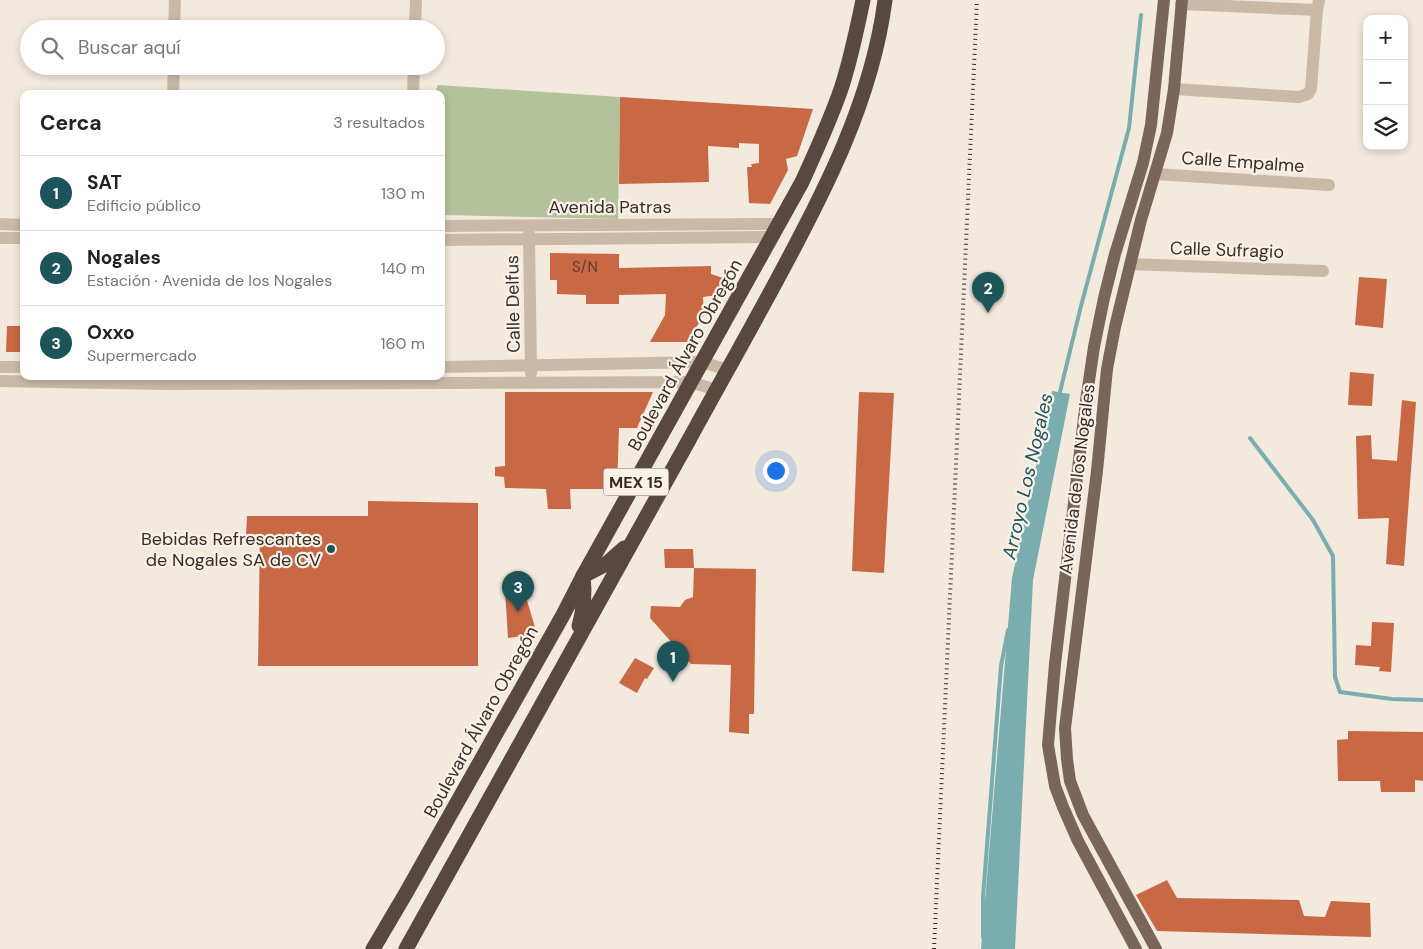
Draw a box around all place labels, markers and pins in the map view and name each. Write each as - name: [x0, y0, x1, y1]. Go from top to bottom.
- pin: 2: [972, 272, 1004, 313]
- place label: Bebidas Refrescantes de Nogales SA de CV: [141, 527, 321, 572]
- marker: Bebidas Refrescantes de Nogales SA de CV: [325, 543, 337, 555]
- pin: 3: [502, 571, 534, 612]
- pin: 1: [657, 641, 689, 682]

